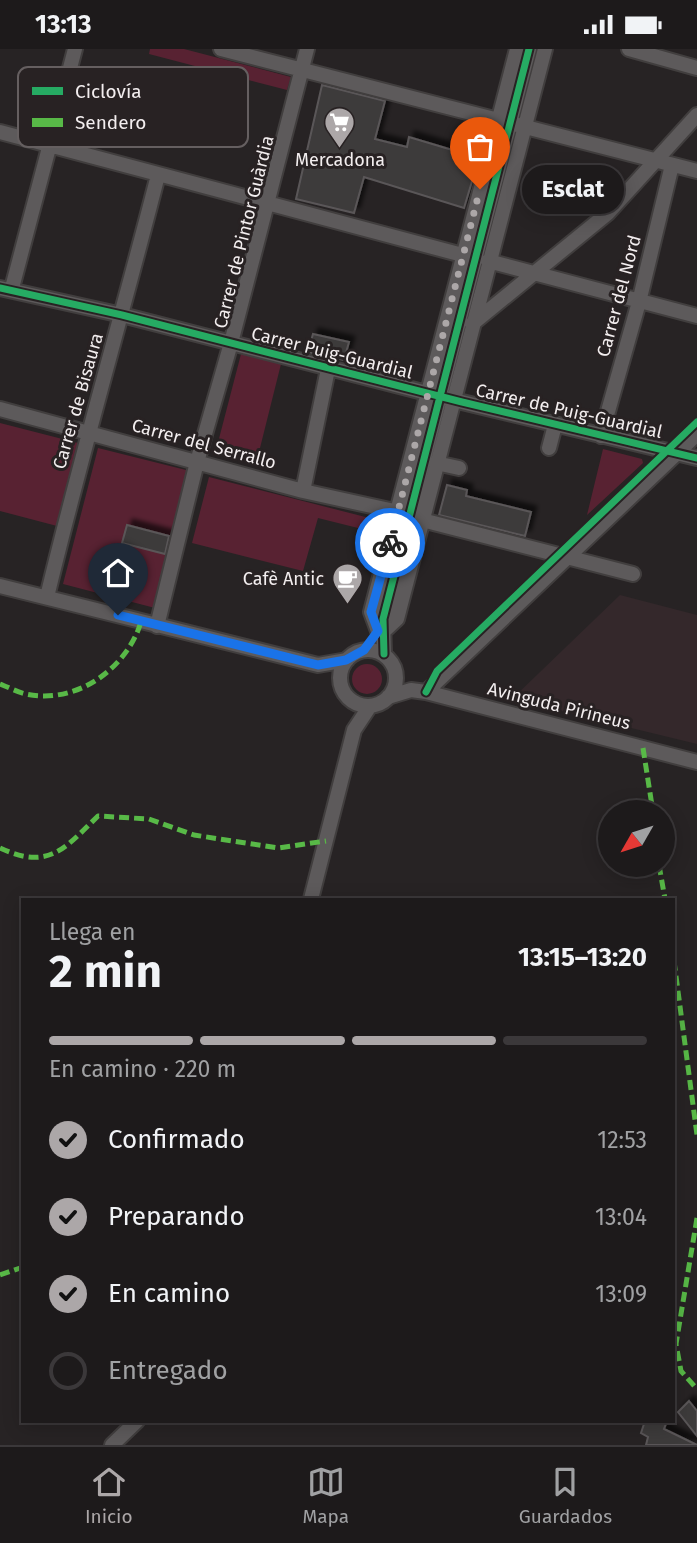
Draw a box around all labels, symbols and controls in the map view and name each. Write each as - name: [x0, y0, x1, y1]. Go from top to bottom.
- text: 13:13: [35, 9, 92, 40]
- legend: [18, 67, 248, 147]
- text: Ciclovía: [75, 80, 142, 103]
- supermarket icon: Mercadona: [323, 105, 357, 149]
- text: Sendero: [75, 111, 146, 134]
- pin: [450, 117, 510, 189]
- icon: bag: [461, 128, 499, 166]
- street label: Carrer de Pintor Guàrdia: [209, 133, 279, 331]
- place label: Mercadona: [295, 149, 385, 171]
- callout: Esclat: [522, 165, 624, 213]
- text: Esclat: [542, 175, 604, 203]
- street label: Carrer del Nord: [592, 233, 646, 359]
- street label: Carrer Puig-Guardial: [249, 322, 415, 384]
- street label: Carrer de Bisaura: [48, 330, 108, 472]
- street label: Carrer de Puig-Guardial: [474, 379, 664, 443]
- street label: Carrer del Serrallo: [129, 414, 279, 474]
- courier: [355, 508, 425, 578]
- icon: bike: [371, 524, 409, 562]
- pin: [88, 543, 148, 615]
- icon: home: [99, 554, 137, 592]
- cafe icon: Cafè Antic: [330, 562, 364, 606]
- place label: Cafè Antic: [243, 568, 324, 590]
- street label: Avinguda Pirineus: [485, 678, 633, 734]
- north arrow: [598, 800, 676, 877]
- map controls: [598, 800, 675, 877]
- text: Llega en: [49, 918, 135, 946]
- text: 13:15–13:20: [518, 942, 647, 973]
- text: 2 min: [49, 944, 162, 999]
- text: En camino · 220 m: [49, 1055, 236, 1083]
- icon: check: [49, 1121, 87, 1159]
- text: Confirmado: [108, 1124, 245, 1155]
- text: 12:53: [597, 1126, 647, 1154]
- icon: check: [49, 1198, 87, 1236]
- text: Preparando: [108, 1201, 245, 1232]
- text: 13:04: [595, 1203, 647, 1231]
- icon: check: [49, 1275, 87, 1313]
- text: En camino: [108, 1278, 230, 1309]
- text: 13:09: [595, 1280, 647, 1308]
- text: Entregado: [108, 1355, 228, 1386]
- tab: Inicio: [85, 1463, 133, 1528]
- tab: Mapa: [302, 1463, 349, 1528]
- tab: Guardados: [519, 1463, 612, 1528]

